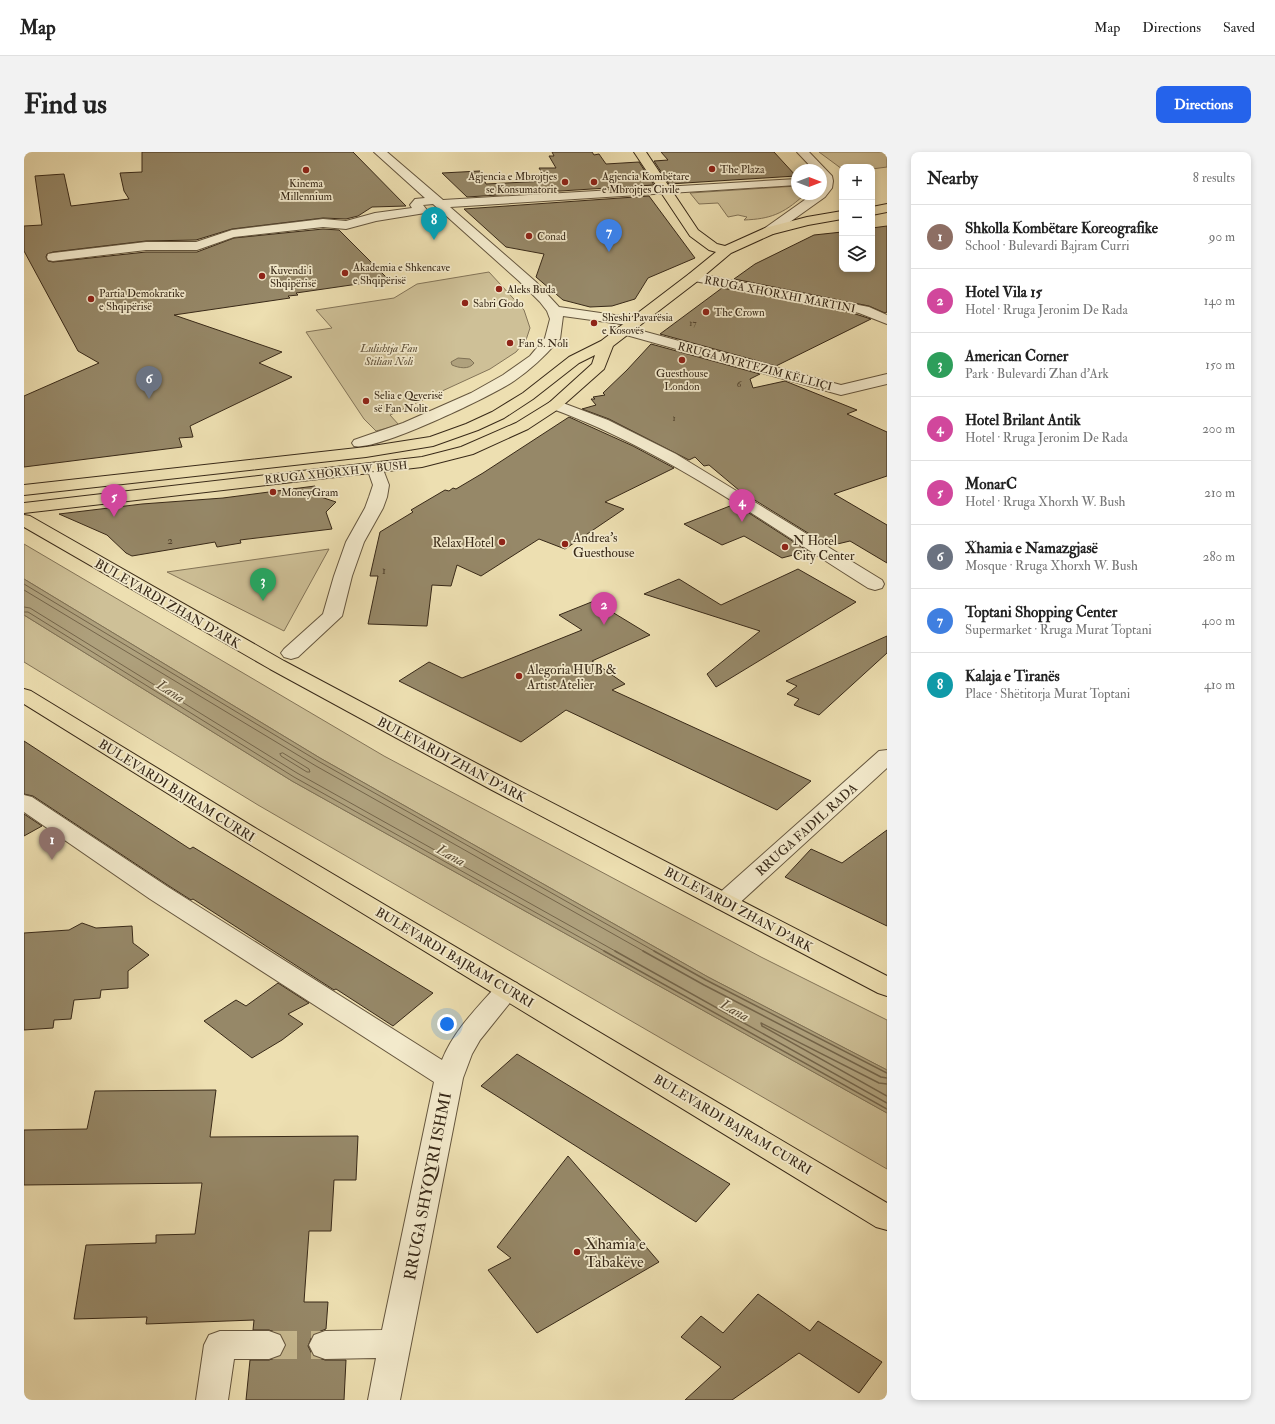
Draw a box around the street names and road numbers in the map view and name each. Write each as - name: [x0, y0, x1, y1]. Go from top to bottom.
- street label: RRUGA XHORXHI MARTINI: [703, 273, 857, 316]
- street label: RRUGA MYRTEZIM KËLLIÇI: [676, 340, 834, 394]
- street label: RRUGA XHORXH W. BUSH: [264, 459, 408, 486]
- street label: BULEVARDI ZHAN D'ARK: [92, 556, 244, 653]
- street label: BULEVARDI ZHAN D'ARK: [375, 714, 529, 806]
- street label: BULEVARDI BAJRAM CURRI: [95, 736, 258, 846]
- street label: RRUGA FADIL RADA: [753, 779, 861, 880]
- street label: BULEVARDI ZHAN D'ARK: [662, 864, 816, 956]
- street label: BULEVARDI BAJRAM CURRI: [373, 904, 536, 1011]
- street label: BULEVARDI BAJRAM CURRI: [651, 1071, 814, 1178]
- street label: RRUGA SHYQYRI ISHMI: [400, 1091, 456, 1282]

